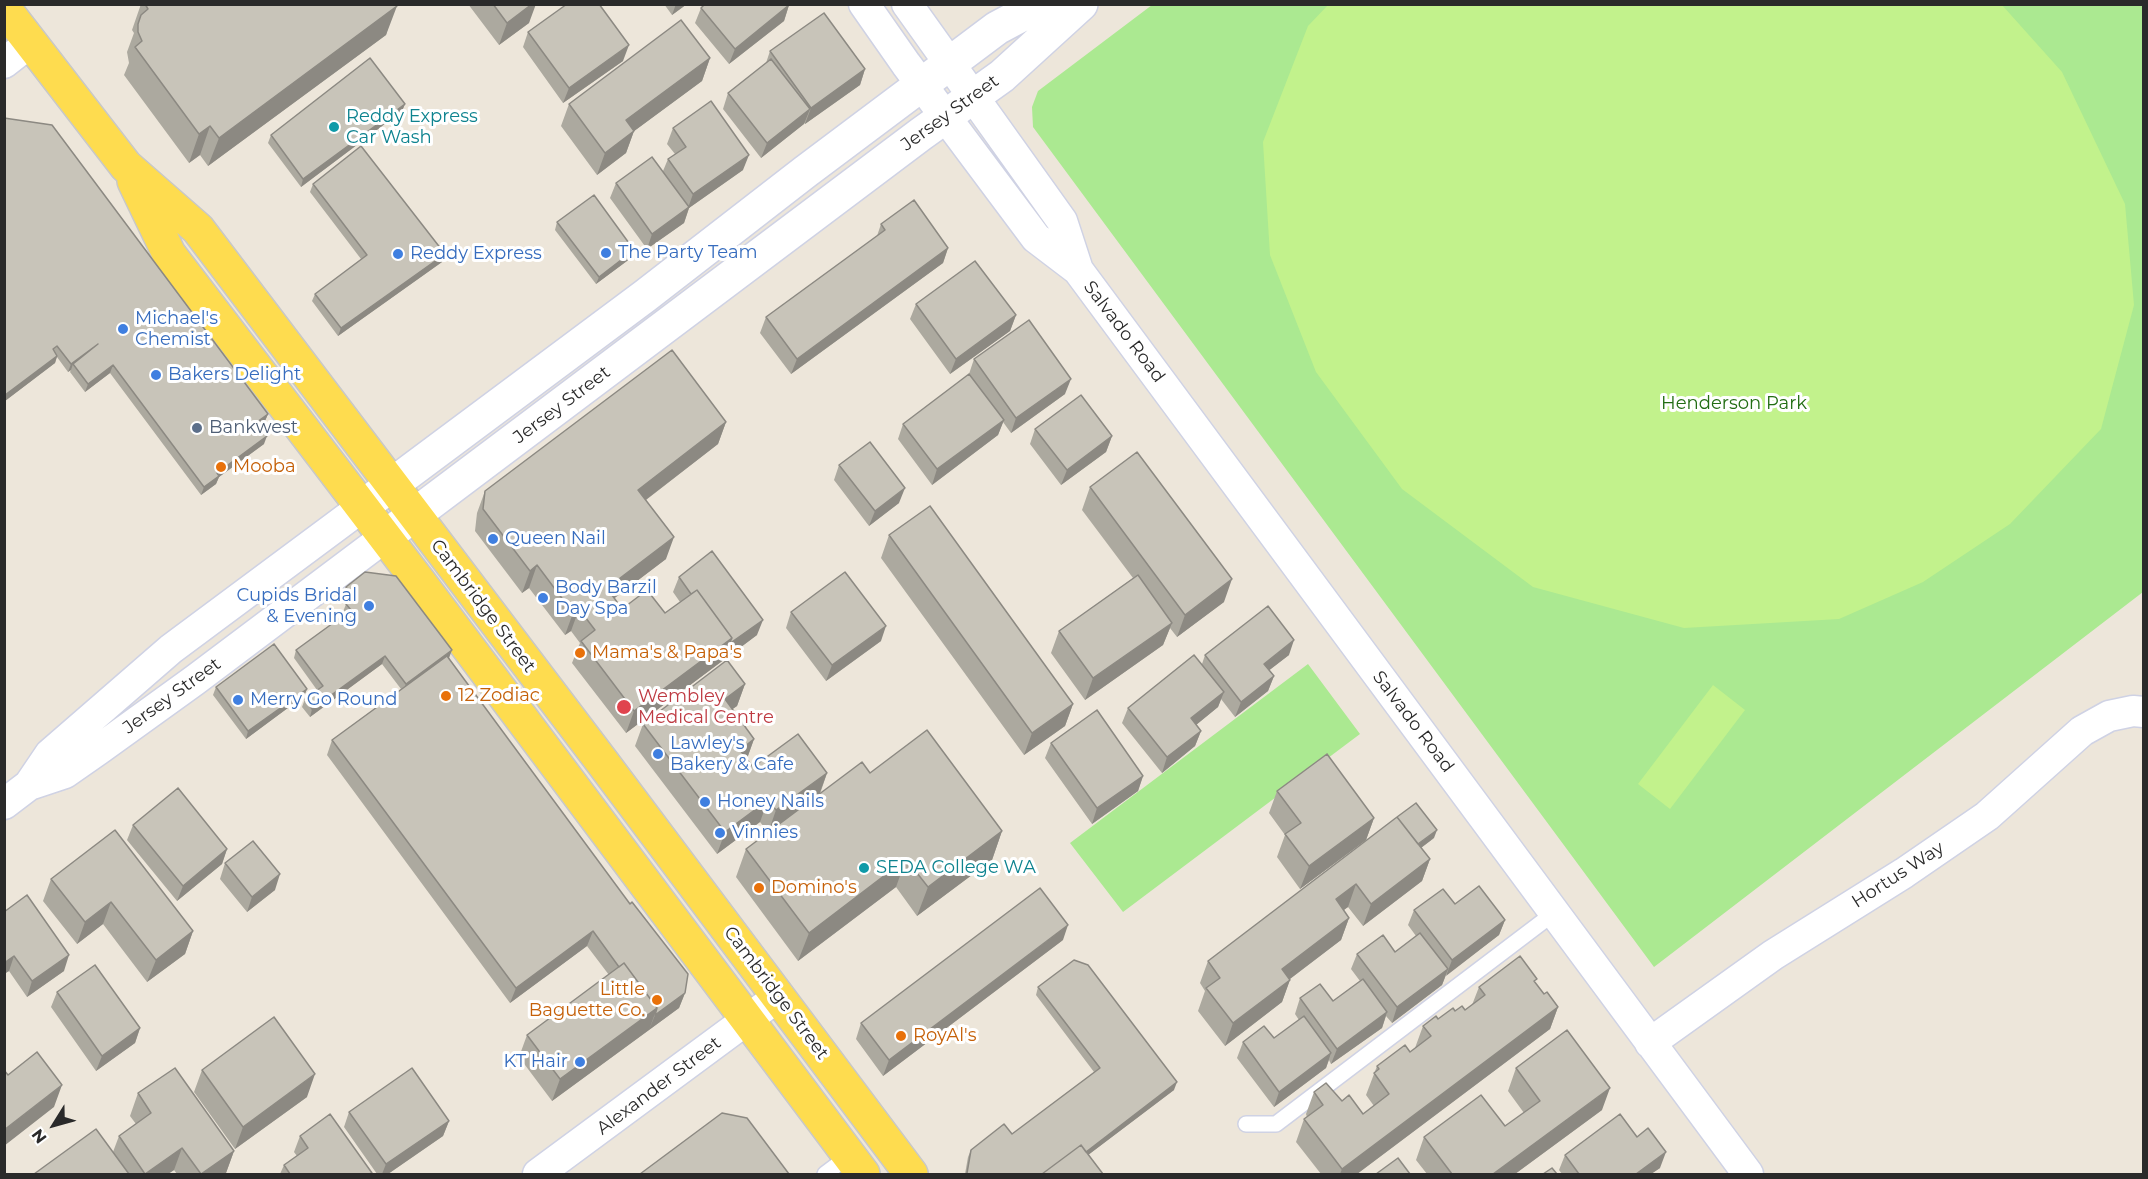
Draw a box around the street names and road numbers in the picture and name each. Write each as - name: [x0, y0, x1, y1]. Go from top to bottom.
- street label: Jersey Street: [897, 70, 1003, 156]
- street label: Salvado Road: [1079, 277, 1169, 387]
- street label: Jersey Street: [509, 362, 615, 448]
- street label: Cambridge Street: [426, 535, 540, 677]
- street label: Jersey Street: [119, 653, 225, 739]
- street label: Salvado Road: [1368, 667, 1458, 777]
- street label: Hortus Way: [1848, 837, 1948, 913]
- street label: Cambridge Street: [719, 922, 833, 1064]
- street label: Alexander Street: [593, 1032, 725, 1140]

